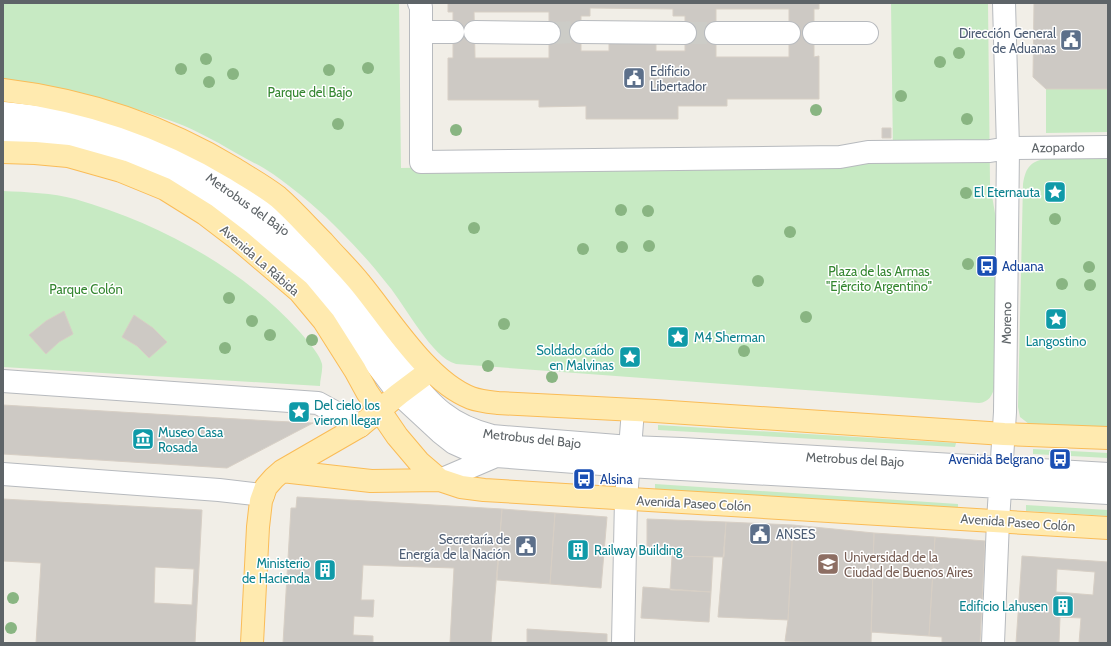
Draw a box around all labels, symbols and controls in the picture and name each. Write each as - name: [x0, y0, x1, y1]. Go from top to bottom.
- place label: Dirección General de Aduanas: [959, 25, 1057, 56]
- public building icon: Dirección General de Aduanas: [1058, 27, 1084, 53]
- place label: Edificio Libertador: [650, 63, 707, 94]
- public building icon: Edificio Libertador: [621, 65, 647, 91]
- park label: Parque del Bajo: [268, 84, 352, 101]
- street label: Azopardo: [1031, 139, 1085, 155]
- street label: Metrobus del Bajo: [202, 169, 293, 240]
- place icon: El Eternauta: [1042, 179, 1068, 205]
- place label: El Eternauta: [974, 184, 1041, 200]
- street label: Avenida La Rábida: [217, 221, 304, 299]
- bus stop icon: Aduana: [974, 253, 1000, 279]
- place label: Aduana: [1002, 258, 1044, 274]
- park label: Plaza de las Armas "Ejército Argentino": [826, 263, 932, 295]
- park label: Parque Colón: [49, 281, 123, 297]
- street label: Moreno: [998, 302, 1014, 344]
- place icon: Langostino: [1043, 306, 1069, 332]
- place icon: M4 Sherman: [665, 324, 691, 350]
- place label: M4 Sherman: [694, 329, 765, 345]
- place label: Langostino: [1026, 333, 1086, 349]
- place label: Soldado caído en Malvinas: [536, 342, 615, 373]
- place icon: Soldado caído en Malvinas: [617, 344, 643, 370]
- place label: Del cielo los vieron llegar: [314, 397, 382, 428]
- place icon: Del cielo los vieron llegar: [286, 399, 312, 425]
- place label: Museo Casa Rosada: [158, 424, 224, 455]
- street label: Metrobus del Bajo: [482, 425, 582, 452]
- museum icon: Museo Casa Rosada: [130, 426, 156, 452]
- bus stop icon: Avenida Belgrano: [1047, 446, 1073, 472]
- street label: Metrobus del Bajo: [805, 448, 905, 471]
- place label: Avenida Belgrano: [948, 451, 1044, 467]
- bus stop icon: Alsina: [571, 466, 597, 492]
- place label: Alsina: [600, 471, 633, 487]
- street label: Avenida Paseo Colón: [636, 492, 752, 514]
- street label: Avenida Paseo Colón: [960, 510, 1076, 534]
- public building icon: ANSES: [747, 521, 773, 547]
- place label: ANSES: [776, 526, 816, 542]
- place label: Secretaría de Energía de la Nación: [399, 531, 510, 562]
- public building icon: Secretaría de Energía de la Nación: [513, 533, 539, 559]
- building icon: Railway Building: [565, 537, 591, 563]
- place label: Railway Building: [594, 542, 683, 558]
- place label: Universidad de la Ciudad de Buenos Aires: [844, 549, 974, 580]
- school or university icon: Universidad de la Ciudad de Buenos Aires: [815, 551, 841, 577]
- place label: Ministerio de Hacienda: [242, 555, 311, 586]
- building icon: Ministerio de Hacienda: [312, 557, 338, 583]
- building icon: Edificio Lahusen: [1050, 593, 1076, 619]
- place label: Edificio Lahusen: [959, 598, 1048, 614]

